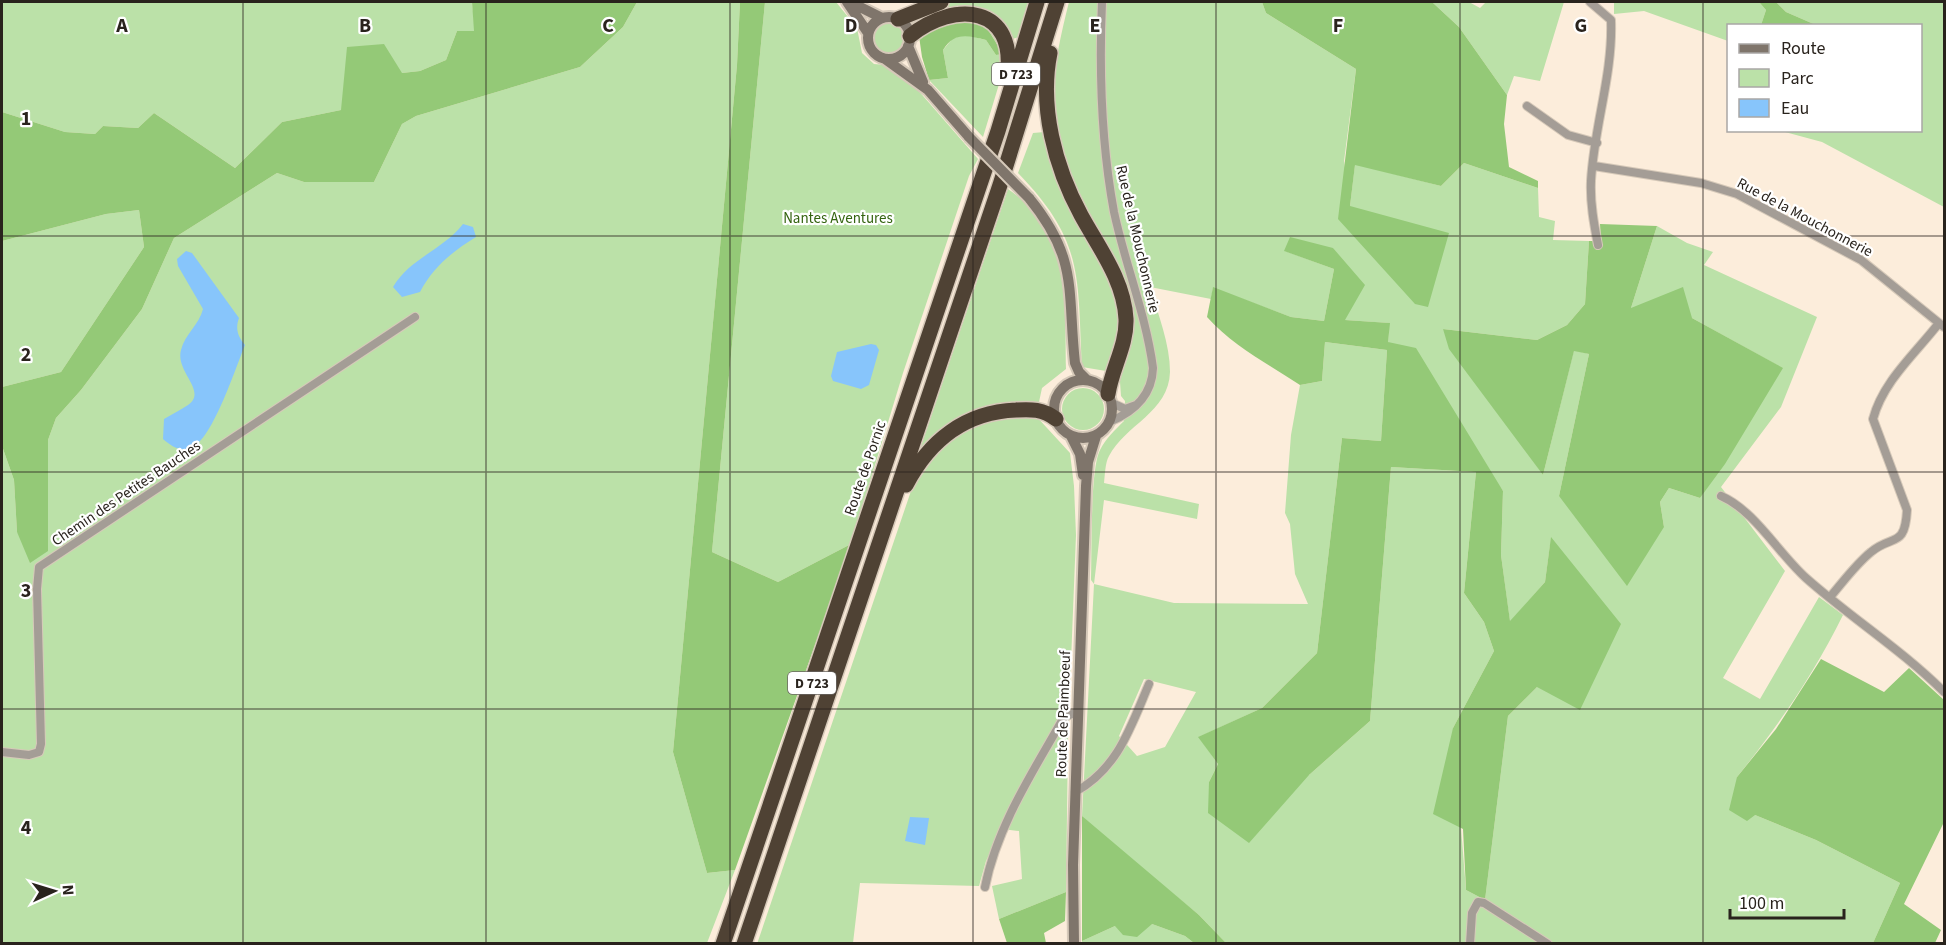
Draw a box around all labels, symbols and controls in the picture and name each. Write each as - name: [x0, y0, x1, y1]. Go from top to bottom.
- text: A: [115, 12, 128, 40]
- text: B: [359, 12, 371, 40]
- text: C: [602, 12, 614, 40]
- text: D: [845, 12, 857, 40]
- text: E: [1090, 12, 1100, 40]
- text: F: [1333, 12, 1343, 40]
- text: G: [1575, 12, 1587, 40]
- legend: [1727, 24, 1922, 132]
- text: Route: [1781, 36, 1825, 61]
- road number: D 723: [992, 63, 1040, 85]
- text: Parc: [1781, 66, 1814, 91]
- text: Eau: [1781, 96, 1809, 121]
- text: 1: [21, 105, 31, 133]
- street label: Rue de la Mouchonnerie: [1110, 163, 1165, 315]
- street label: Rue de la Mouchonnerie: [1733, 173, 1876, 262]
- park label: Nantes Aventures: [783, 208, 893, 229]
- text: 2: [21, 341, 31, 369]
- street label: Route de Pornic: [839, 418, 892, 518]
- street label: Chemin des Petites Bauches: [48, 436, 205, 551]
- text: 3: [21, 577, 31, 605]
- street label: Route de Paimboeuf: [1051, 650, 1076, 778]
- road number: D 723: [788, 672, 836, 694]
- text: 4: [21, 814, 32, 842]
- north arrow: [24, 861, 84, 921]
- scale bar: [1730, 882, 1844, 920]
- text: N: [57, 884, 79, 896]
- text: 100 m: [1739, 891, 1784, 916]

